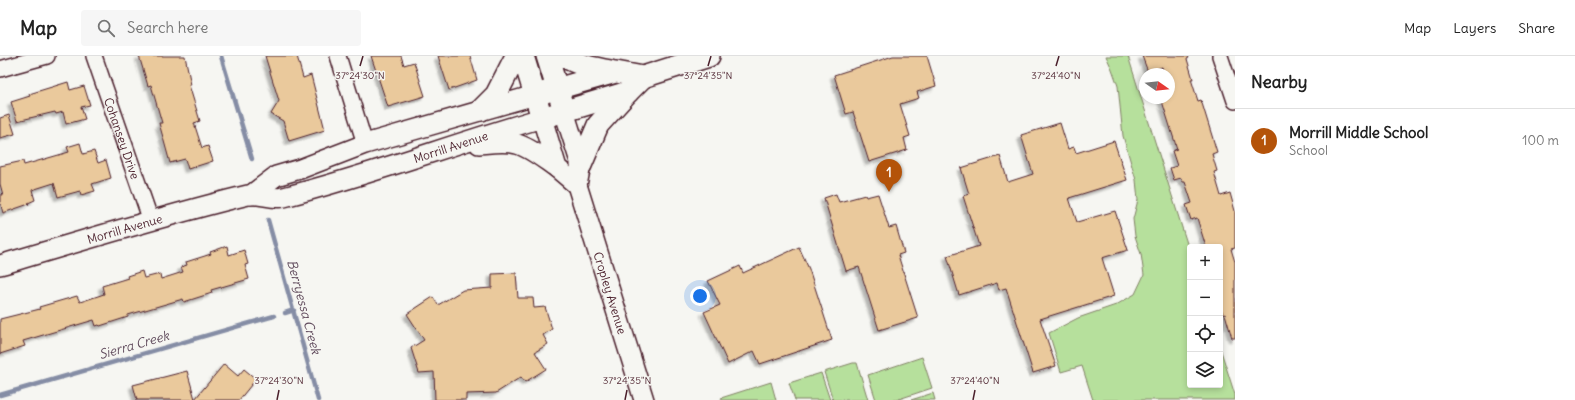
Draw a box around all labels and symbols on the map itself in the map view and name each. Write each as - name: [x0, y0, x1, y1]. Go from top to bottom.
- north arrow: [1139, 68, 1175, 104]
- text: 37°24'30"N: [335, 69, 385, 82]
- text: 37°24'35"N: [684, 69, 732, 82]
- text: 37°24'40"N: [1031, 69, 1081, 82]
- street label: Cohansey Drive: [101, 95, 143, 181]
- street label: Morrill Avenue: [411, 127, 490, 166]
- pin: 1: [876, 159, 902, 192]
- street label: Morrill Avenue: [85, 210, 164, 246]
- street label: Cropley Avenue: [591, 250, 630, 336]
- water label: Berryessa Creek: [283, 258, 325, 357]
- your location: [690, 286, 710, 306]
- water label: Sierra Creek: [97, 327, 172, 363]
- text: 37°24'30"N: [254, 374, 304, 387]
- text: 37°24'35"N: [603, 374, 651, 387]
- text: 37°24'40"N: [950, 374, 1000, 387]

